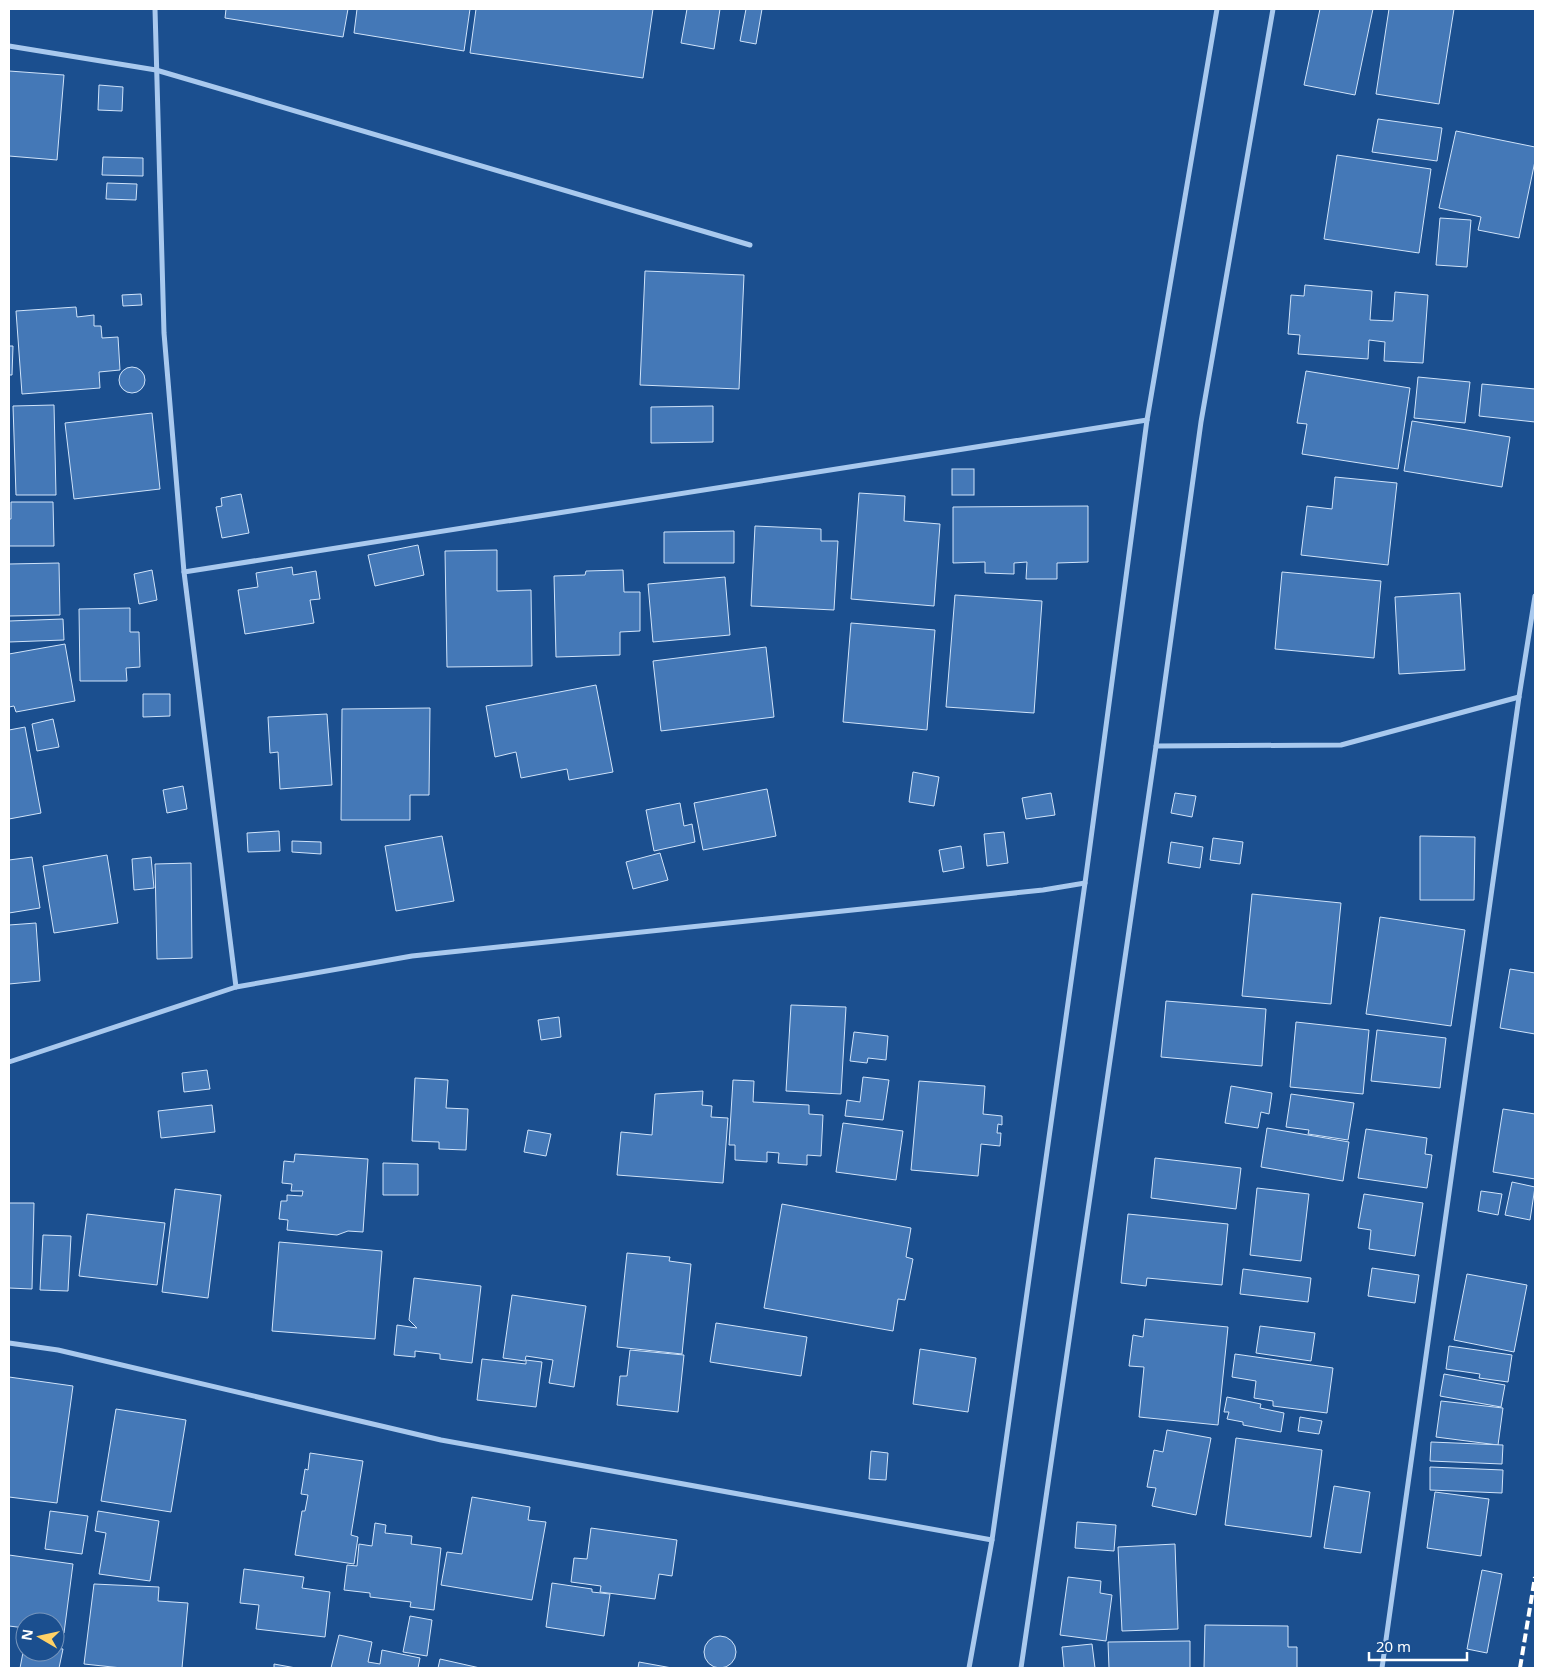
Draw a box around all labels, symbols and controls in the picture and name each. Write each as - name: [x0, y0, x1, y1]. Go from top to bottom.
- north arrow: [15, 1612, 65, 1662]
- text: N: [16, 1628, 37, 1642]
- scale bar: [1369, 1630, 1466, 1662]
- text: 20 m: [1376, 1636, 1411, 1656]

